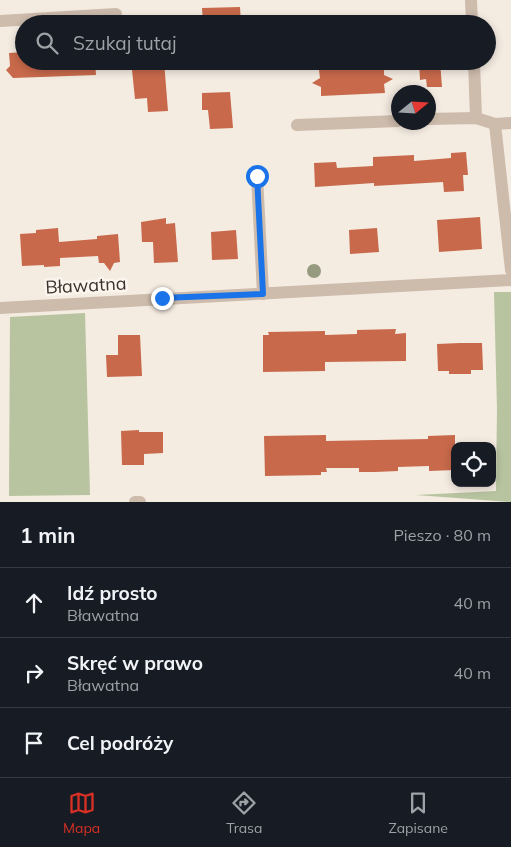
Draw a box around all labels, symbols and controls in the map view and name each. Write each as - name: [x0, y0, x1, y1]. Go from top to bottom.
- search box: [15, 15, 496, 70]
- icon: search: [33, 29, 61, 57]
- text: Szukaj tutaj: [73, 31, 176, 55]
- north arrow: [391, 85, 436, 130]
- route start: [246, 165, 269, 188]
- street label: Bławatna: [45, 271, 127, 299]
- route end: [151, 287, 174, 310]
- map controls: [451, 442, 496, 487]
- button: locate: [451, 442, 496, 487]
- text: 1 min: [20, 522, 75, 548]
- text: Pieszo · 80 m: [393, 525, 491, 545]
- text: Idź prosto: [67, 581, 158, 605]
- icon: ahead: [20, 589, 48, 617]
- text: 40 m: [454, 593, 491, 613]
- text: Bławatna: [67, 605, 139, 625]
- text: Skręć w prawo: [67, 651, 203, 675]
- icon: right: [20, 659, 48, 687]
- text: 40 m: [454, 663, 491, 683]
- text: Bławatna: [67, 675, 139, 695]
- icon: arrive: [20, 729, 48, 757]
- text: Cel podróży: [67, 731, 173, 755]
- tab: Mapa: [63, 789, 100, 837]
- tab: Trasa: [226, 789, 262, 837]
- tab: Zapisane: [388, 789, 448, 837]

